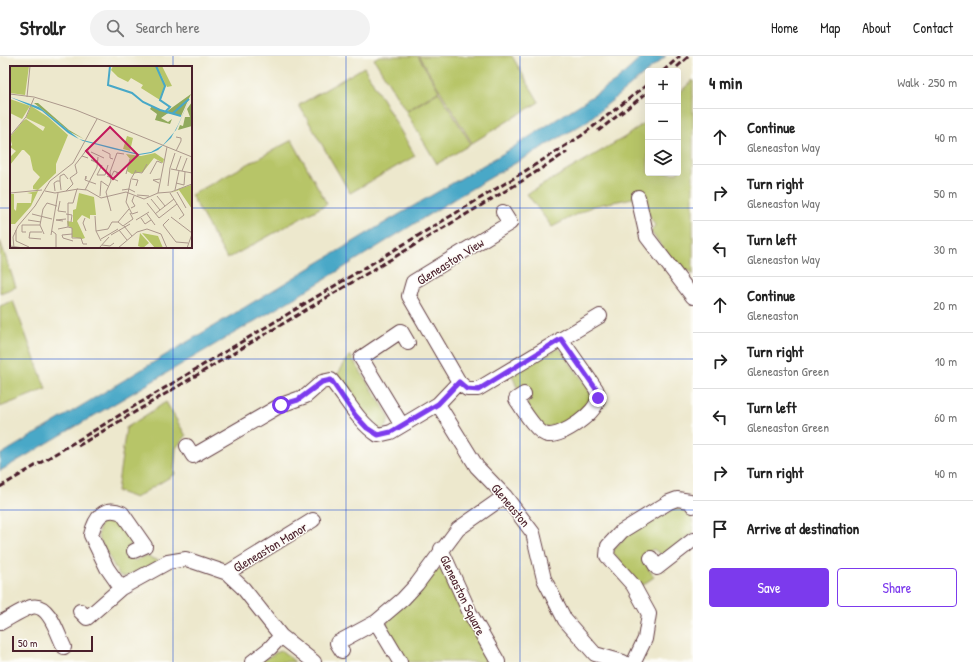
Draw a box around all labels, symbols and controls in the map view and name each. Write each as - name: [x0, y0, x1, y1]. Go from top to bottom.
- search box: [90, 10, 370, 46]
- text: Strollr: [20, 15, 66, 41]
- icon: search: [104, 17, 126, 39]
- text: Search here: [136, 17, 200, 38]
- text: Home: [771, 18, 798, 37]
- text: Map: [820, 18, 840, 37]
- text: About: [862, 18, 891, 37]
- text: Contact: [913, 18, 953, 37]
- inset map: [10, 66, 192, 248]
- map controls: [645, 68, 681, 176]
- button: +: [645, 68, 681, 104]
- text: 4 min: [709, 71, 742, 94]
- text: Walk · 250 m: [897, 73, 957, 91]
- button: −: [645, 104, 681, 140]
- text: Continue: [747, 117, 795, 138]
- icon: ahead: [709, 126, 731, 148]
- text: 40 m: [934, 128, 957, 146]
- text: Gleneaston Way: [747, 138, 820, 156]
- button: layers: [645, 140, 681, 176]
- text: Turn right: [747, 173, 803, 194]
- icon: right: [709, 182, 731, 204]
- text: 50 m: [934, 184, 957, 202]
- text: Gleneaston Way: [747, 194, 820, 212]
- text: Turn left: [747, 229, 797, 250]
- street label: Gleneaston View: [413, 233, 487, 289]
- icon: left: [709, 238, 731, 260]
- text: 30 m: [934, 240, 957, 258]
- text: Gleneaston Way: [747, 250, 820, 268]
- text: Continue: [747, 285, 795, 306]
- icon: ahead: [709, 294, 731, 316]
- text: 20 m: [933, 296, 957, 314]
- text: Gleneaston: [747, 306, 799, 324]
- text: Turn right: [747, 341, 803, 362]
- icon: right: [709, 350, 731, 372]
- text: 10 m: [935, 352, 957, 370]
- text: Gleneaston Green: [747, 362, 829, 380]
- route end: [589, 389, 607, 407]
- route start: [272, 396, 290, 414]
- text: Turn left: [747, 397, 797, 418]
- icon: left: [709, 406, 731, 428]
- text: 60 m: [934, 408, 957, 426]
- text: Gleneaston Green: [747, 418, 829, 436]
- icon: right: [709, 462, 731, 484]
- text: Turn right: [747, 462, 803, 483]
- text: 40 m: [934, 464, 957, 482]
- street label: Gleneaston: [488, 479, 535, 531]
- street label: Gleneaston Manor: [230, 518, 310, 576]
- icon: arrive: [709, 518, 731, 540]
- text: Arrive at destination: [747, 518, 859, 539]
- street label: Gleneaston Square: [436, 552, 490, 638]
- button: Save: [709, 568, 829, 607]
- button: Share: [837, 568, 957, 607]
- scale bar: [12, 634, 93, 653]
- text: 50 m: [18, 636, 38, 650]

